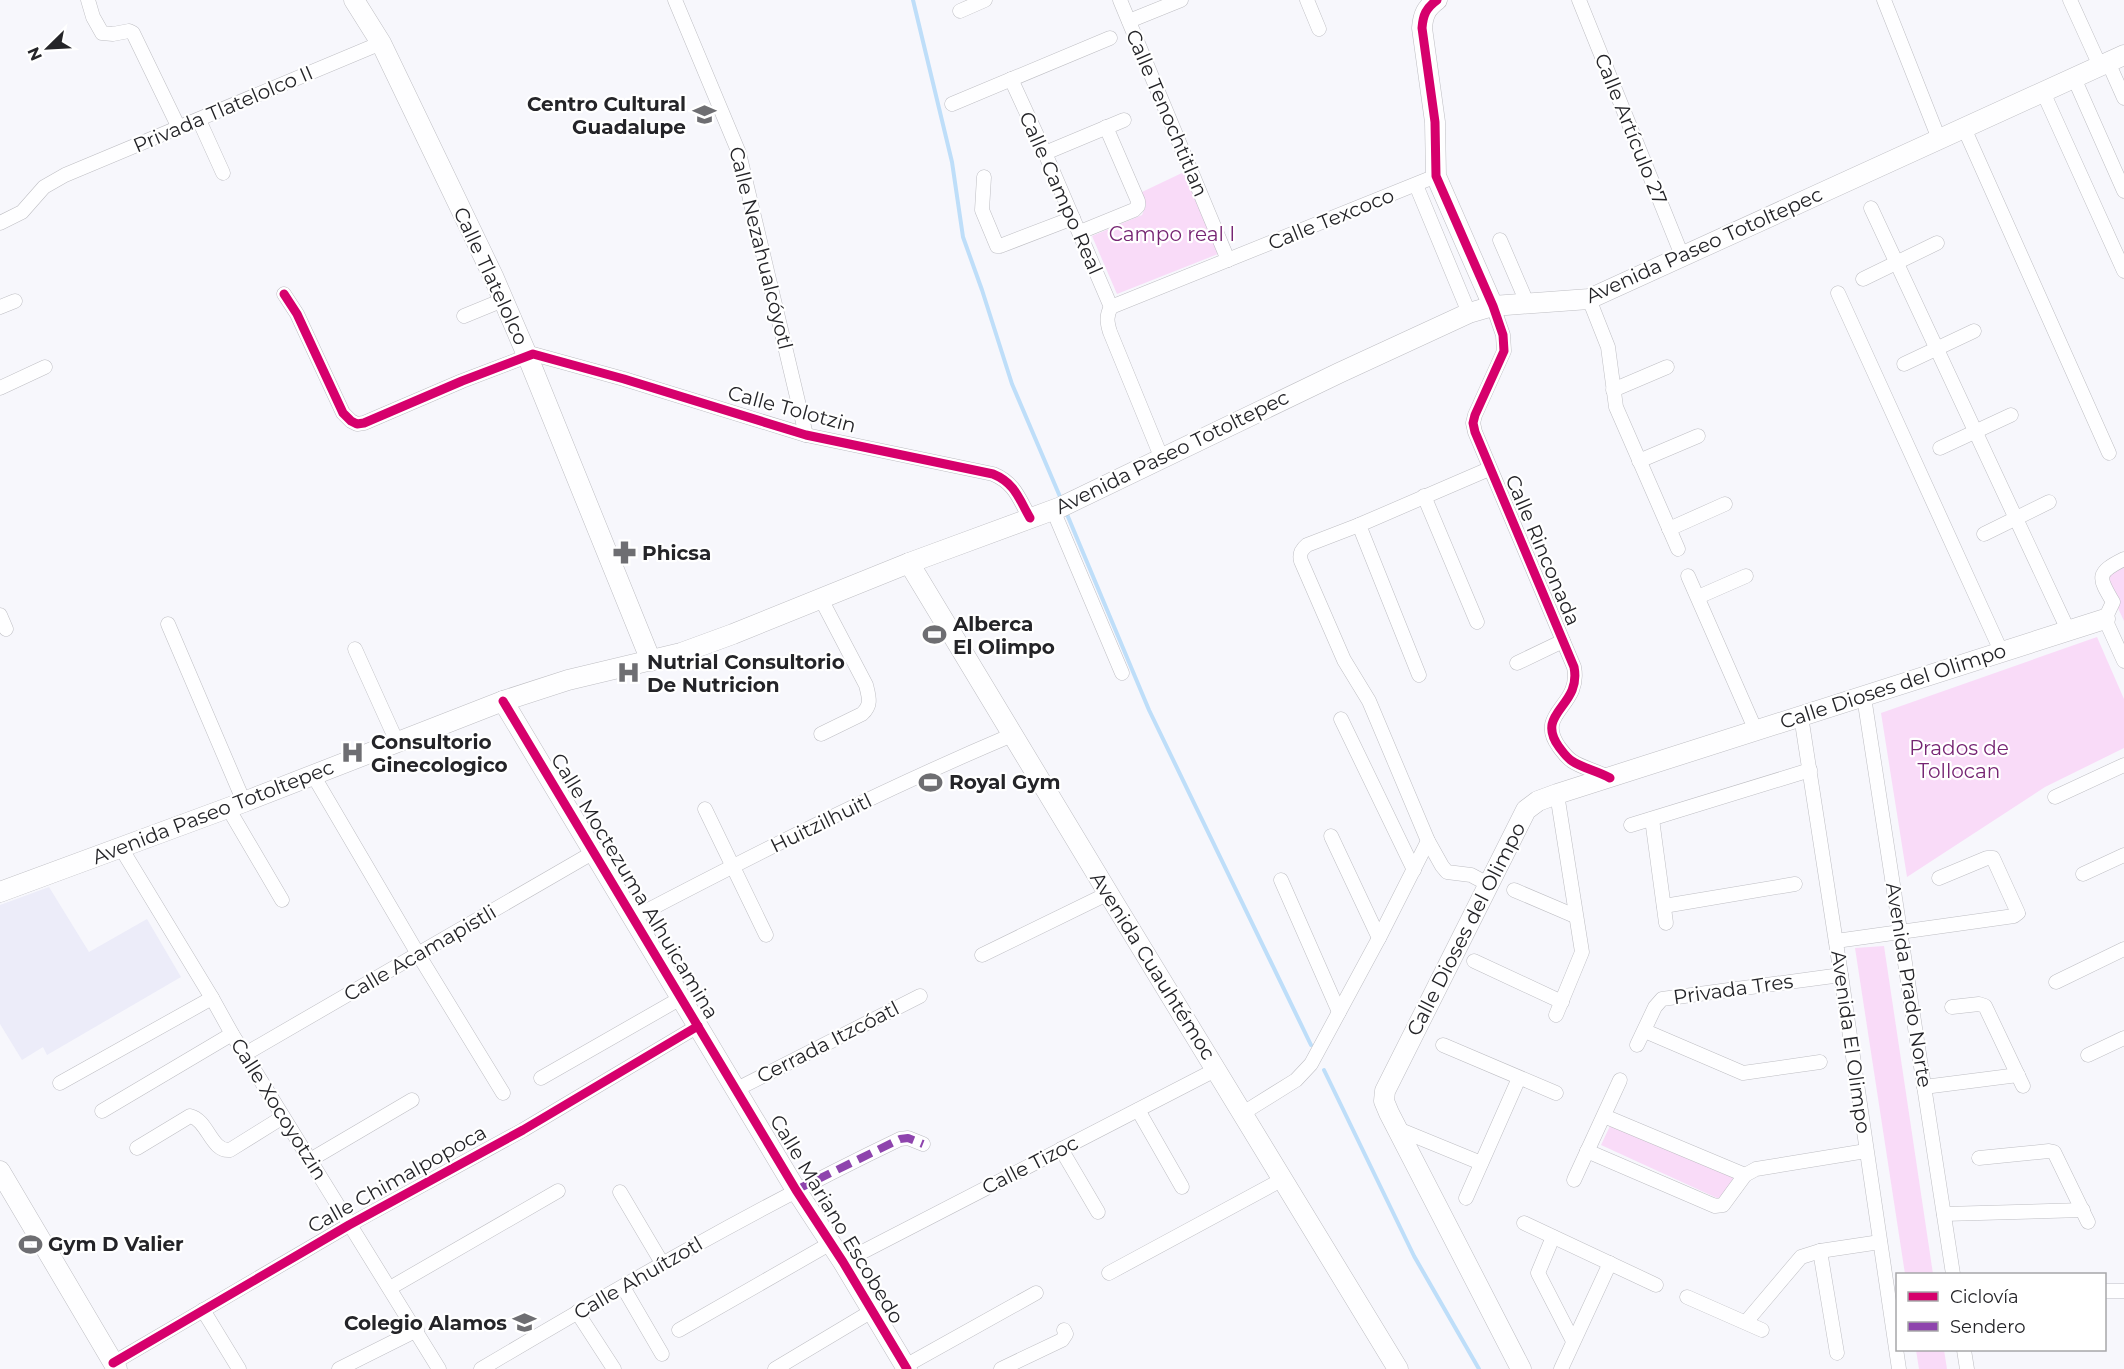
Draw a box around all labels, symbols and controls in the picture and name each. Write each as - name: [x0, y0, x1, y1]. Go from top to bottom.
- north arrow: [18, 18, 78, 78]
- street label: Calle Tenochtitlan: [1121, 26, 1213, 200]
- text: N: [23, 44, 46, 64]
- street label: Calle Artículo 27: [1590, 50, 1672, 208]
- street label: Privada Tlatelolco II: [130, 60, 316, 158]
- place label: Centro Cultural Guadalupe: [527, 92, 686, 139]
- school or university icon: Centro Cultural Guadalupe: [691, 102, 717, 128]
- street label: Calle Campo Real: [1014, 108, 1108, 278]
- street label: Calle Nezahualcóyotl: [724, 144, 798, 352]
- street label: Avenida Paseo Totoltepec: [1582, 182, 1826, 308]
- street label: Calle Texcoco: [1265, 183, 1397, 255]
- street label: Calle Tlatelolco: [449, 203, 533, 349]
- park label: Campo real I: [1109, 222, 1235, 246]
- street label: Calle Tolotzin: [725, 380, 859, 438]
- street label: Avenida Paseo Totoltepec: [1051, 385, 1293, 519]
- street label: Calle Rinconada: [1500, 471, 1586, 629]
- pharmacy icon: Phicsa: [611, 540, 637, 566]
- place label: Phicsa: [642, 541, 711, 565]
- place label: Alberca El Olimpo: [952, 612, 1055, 659]
- sports icon: Alberca El Olimpo: [922, 622, 948, 648]
- street label: Calle Dioses del Olimpo: [1777, 638, 2009, 734]
- place label: Nutrial Consultorio De Nutricion: [647, 650, 845, 697]
- hospital icon: Nutrial Consultorio De Nutricion: [616, 660, 642, 686]
- place label: Consultorio Ginecologico: [371, 730, 508, 777]
- park label: Prados de Tollocan: [1909, 736, 2009, 783]
- hospital icon: Consultorio Ginecologico: [340, 740, 366, 766]
- street label: Calle Moctezuma Alhuicamina: [546, 749, 724, 1023]
- street label: Avenida Paseo Totoltepec: [89, 755, 337, 869]
- sports icon: Royal Gym: [918, 769, 944, 795]
- place label: Royal Gym: [949, 770, 1060, 794]
- street label: Huitzilhuitl: [766, 788, 876, 858]
- street label: Calle Dioses del Olimpo: [1402, 818, 1530, 1040]
- street label: Avenida Cuauhtémoc: [1085, 868, 1221, 1064]
- street label: Avenida Prado Norte: [1881, 881, 1937, 1089]
- street label: Calle Acamapistli: [340, 900, 500, 1006]
- street label: Avenida El Olimpo: [1826, 949, 1876, 1135]
- street label: Privada Tres: [1672, 969, 1795, 1009]
- street label: Cerrada Itzcóatl: [753, 996, 903, 1088]
- street label: Calle Xocoyotzin: [226, 1034, 332, 1184]
- street label: Calle Mariano Escobedo: [765, 1110, 909, 1328]
- street label: Calle Chimalpopoca: [303, 1120, 491, 1238]
- street label: Calle Tizoc: [978, 1131, 1082, 1199]
- sports icon: Gym D Valier: [17, 1231, 43, 1257]
- street label: Calle Ahuítzotl: [569, 1231, 707, 1325]
- place label: Gym D Valier: [48, 1232, 184, 1256]
- legend: [1896, 1273, 2106, 1351]
- text: Ciclovía: [1950, 1286, 2019, 1308]
- school or university icon: Colegio Alamos: [512, 1310, 538, 1336]
- place label: Colegio Alamos: [344, 1311, 507, 1335]
- text: Sendero: [1950, 1316, 2025, 1338]

